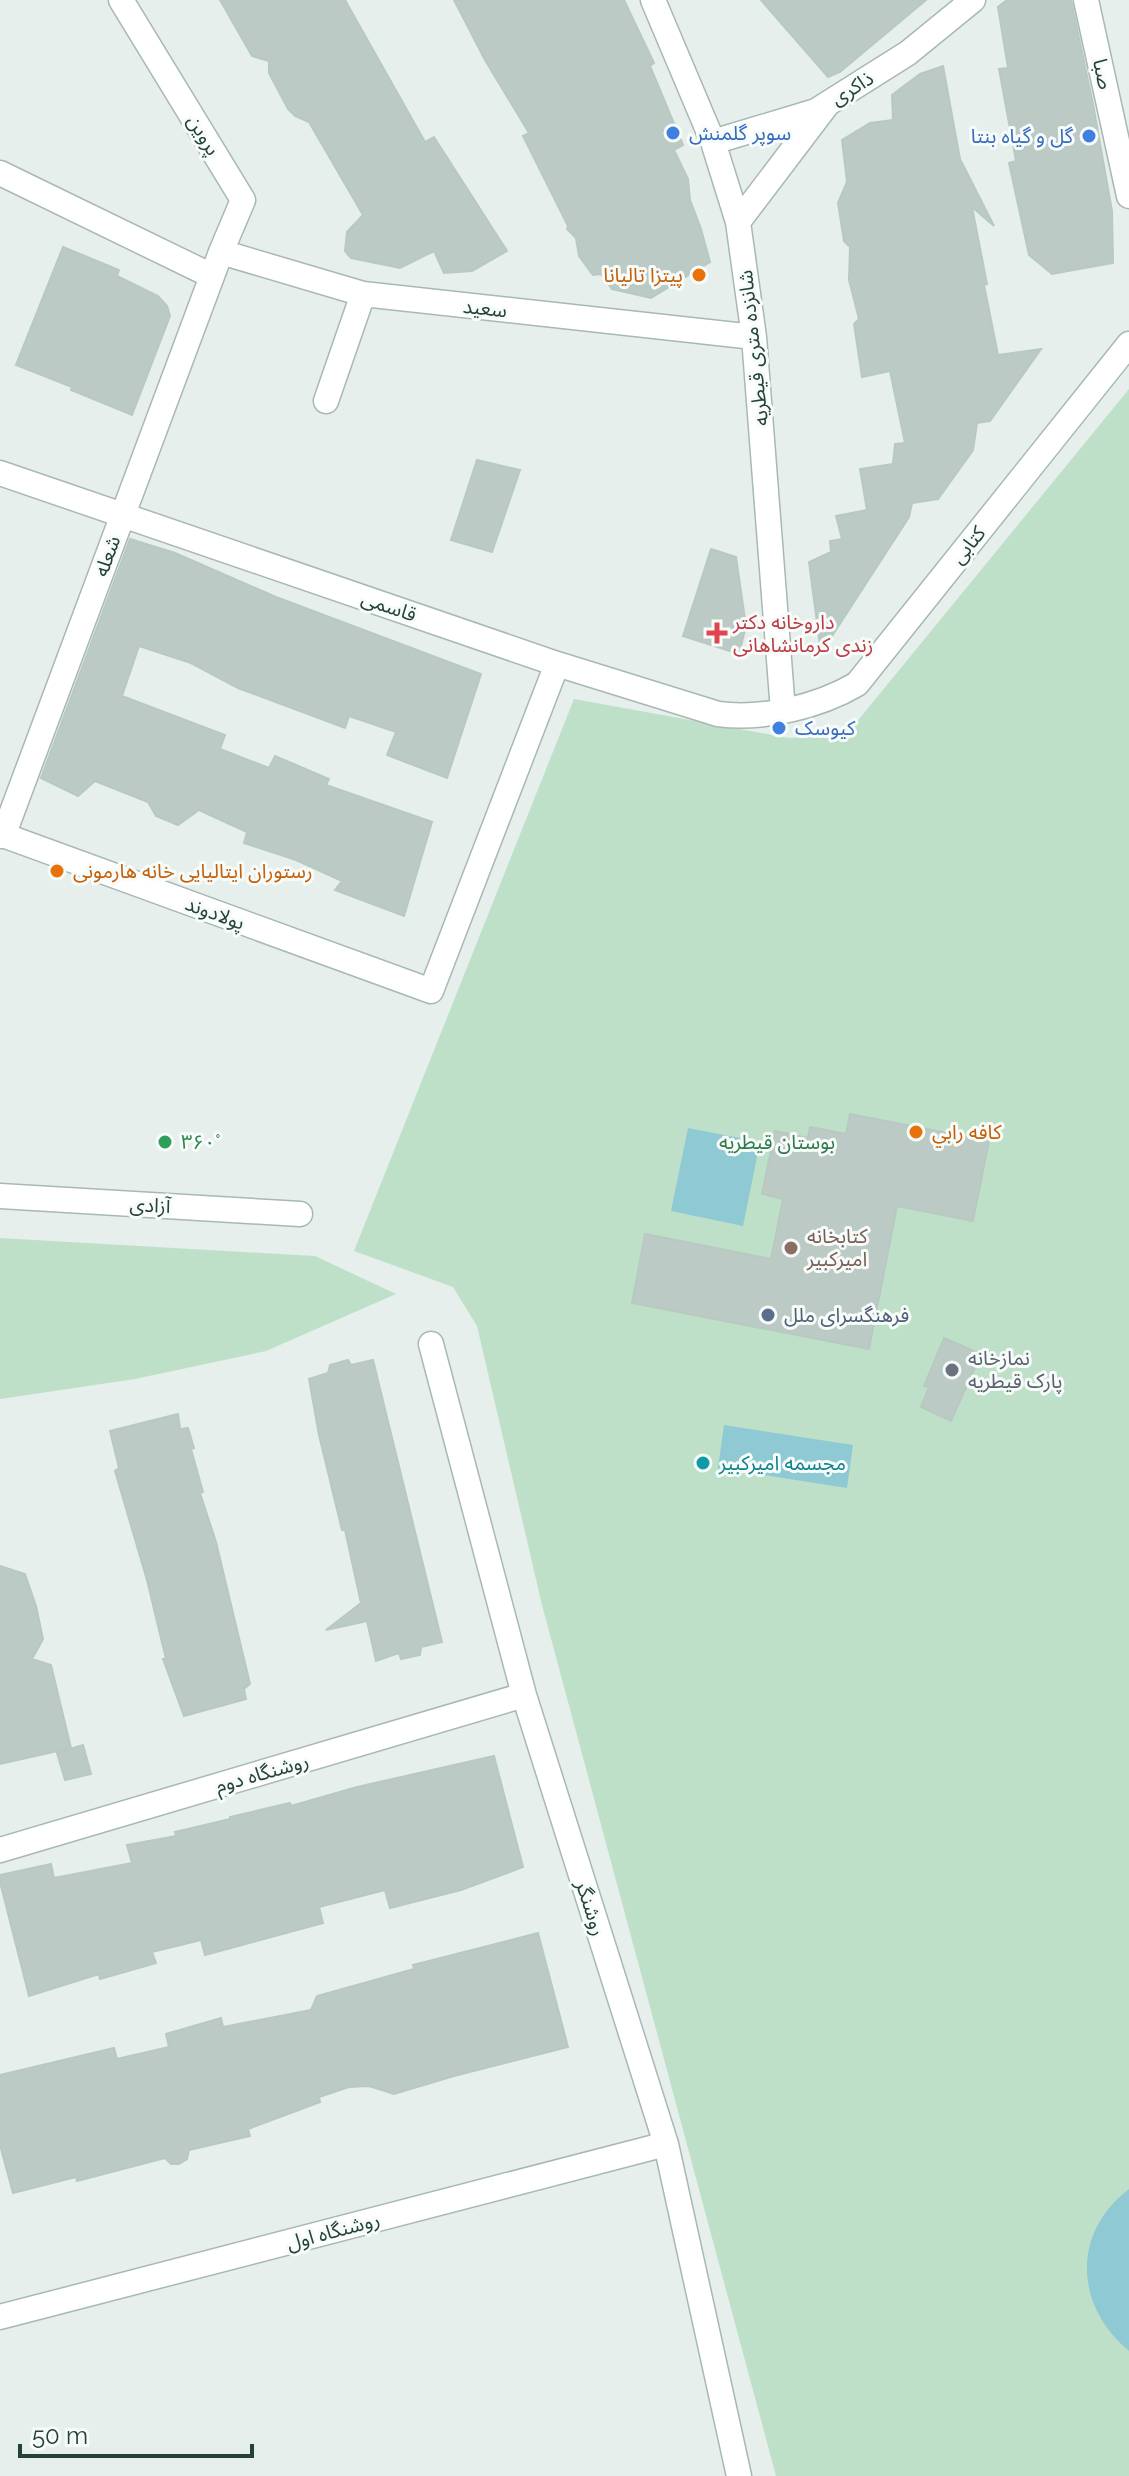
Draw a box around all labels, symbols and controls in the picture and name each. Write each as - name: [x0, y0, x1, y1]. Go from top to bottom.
- street label: صبا: [1088, 56, 1118, 92]
- street label: ذاکری: [826, 66, 878, 110]
- street label: پروین: [182, 110, 225, 160]
- place label: سوپر گلمنش: [689, 121, 791, 146]
- marker: سوپر گلمنش: [664, 124, 682, 142]
- place label: گل و گیاه بنتا: [971, 124, 1074, 148]
- marker: گل و گیاه بنتا: [1080, 127, 1098, 145]
- place label: پیتزا تالیانا: [603, 263, 683, 288]
- marker: پیتزا تالیانا: [690, 266, 708, 284]
- street label: شانزده متری قیطریه: [733, 269, 773, 427]
- street label: سعید: [462, 294, 508, 322]
- street label: کتابی: [946, 521, 991, 569]
- street label: شعله: [89, 532, 125, 580]
- street label: قاسمی: [358, 585, 420, 627]
- place label: داروخانه دکتر زندی کرمانشاهانی: [732, 610, 873, 657]
- marker: داروخانه دکتر زندی کرمانشاهانی: [708, 624, 726, 642]
- place label: کیوسک: [795, 716, 856, 740]
- marker: کیوسک: [770, 719, 788, 737]
- place label: رستوران ایتالیایی خانه هارمونی: [73, 859, 313, 883]
- marker: رستوران ایتالیایی خانه هارمونی: [48, 862, 66, 880]
- street label: پولادوند: [182, 891, 248, 936]
- place label: كافه رابي: [932, 1120, 1002, 1148]
- marker: كافه رابي: [907, 1123, 925, 1141]
- place label: ۳۶۰°: [181, 1130, 221, 1154]
- park label: بوستان قیطریه: [719, 1130, 835, 1154]
- marker: ۳۶۰°: [156, 1133, 174, 1151]
- street label: آزادی: [129, 1192, 172, 1218]
- place label: کتابخانه امیرکبیر: [806, 1224, 868, 1271]
- marker: کتابخانه امیرکبیر: [782, 1239, 800, 1257]
- place label: فرهنگسرای ملل: [784, 1303, 909, 1327]
- marker: فرهنگسرای ملل: [759, 1306, 777, 1324]
- place label: نمازخانه پارک قیطریه: [968, 1346, 1063, 1394]
- marker: نمازخانه پارک قیطریه: [943, 1361, 961, 1379]
- place label: مجسمه امیرکبیر: [718, 1451, 846, 1475]
- marker: مجسمه امیرکبیر: [694, 1454, 712, 1472]
- street label: روشنگاه دوم: [212, 1748, 312, 1801]
- street label: روشنگر: [570, 1876, 611, 1939]
- street label: روشنگاه اول: [284, 2207, 382, 2255]
- scale bar: [20, 2408, 252, 2458]
- text: 50 m: [32, 2421, 88, 2450]

